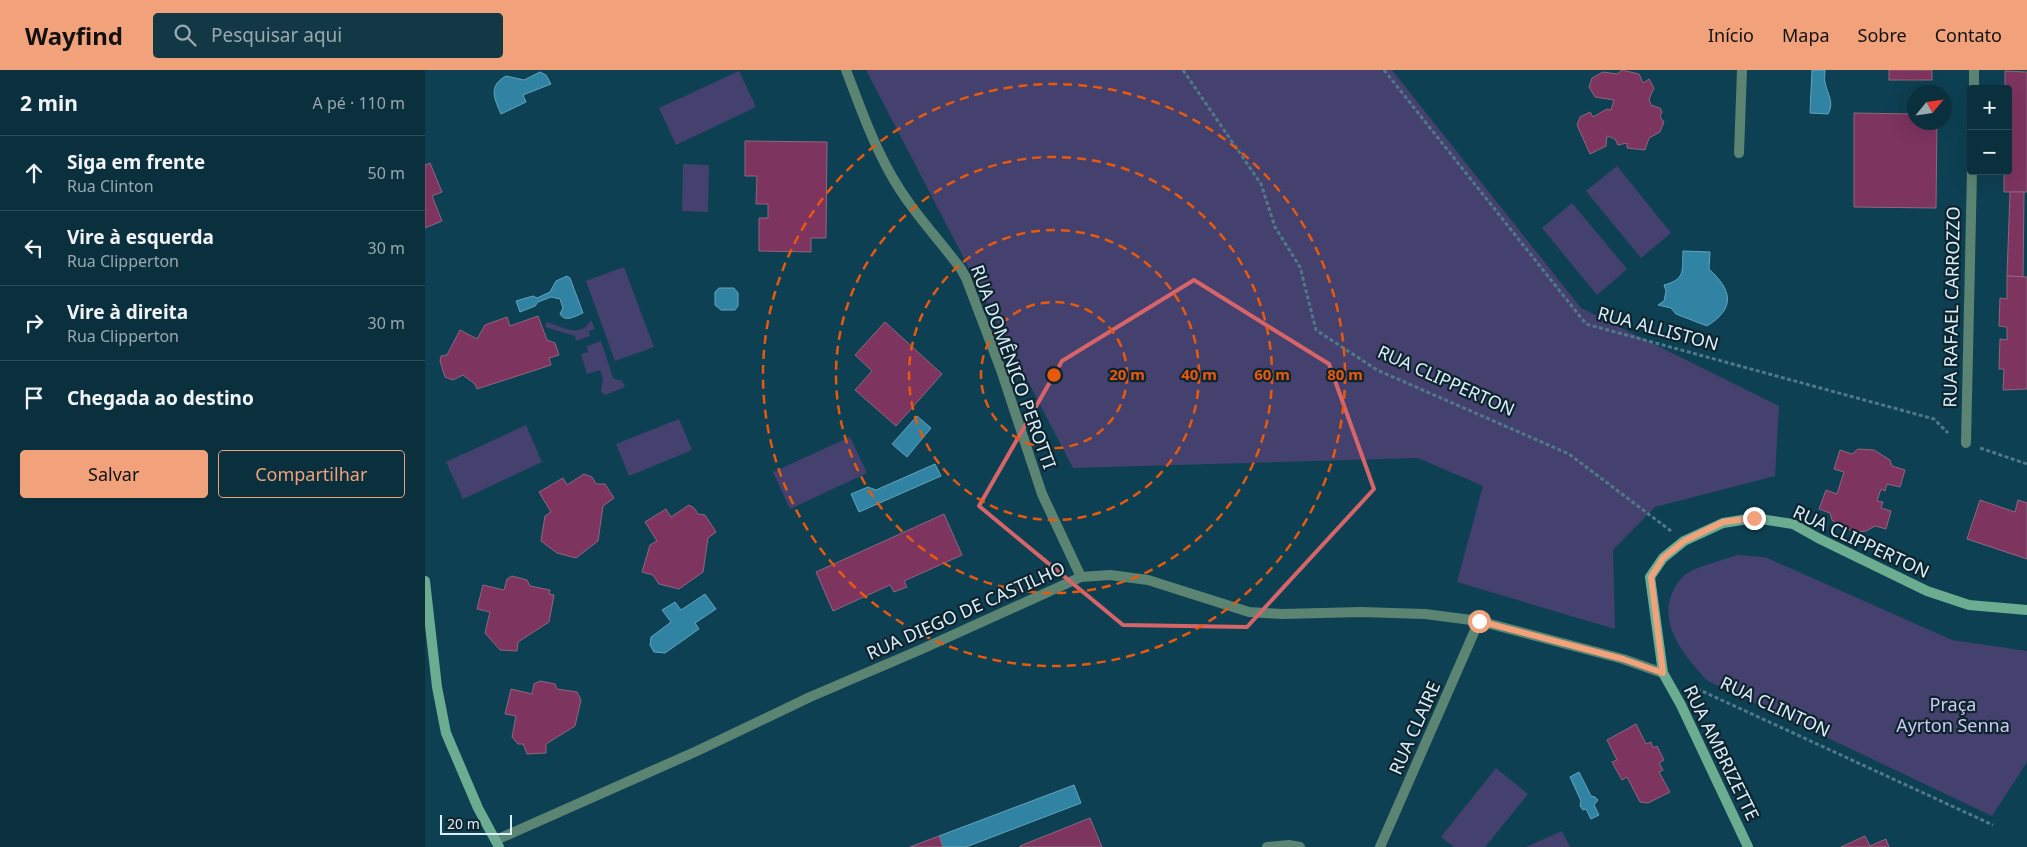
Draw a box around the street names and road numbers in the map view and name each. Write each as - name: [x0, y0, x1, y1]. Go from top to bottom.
- street label: RUA RAFAEL CARROZZO: [1937, 206, 1965, 408]
- street label: RUA DOMÊNICO PEROTTI: [966, 261, 1062, 472]
- street label: RUA ALLISTON: [1595, 300, 1721, 356]
- street label: RUA CLIPPERTON: [1374, 339, 1519, 421]
- street label: RUA CLIPPERTON: [1789, 499, 1933, 583]
- street label: RUA DIEGO DE CASTILHO: [863, 555, 1069, 665]
- street label: RUA CLINTON: [1717, 670, 1834, 742]
- street label: RUA CLAIRE: [1383, 677, 1445, 778]
- street label: RUA AMBRIZETTE: [1679, 681, 1765, 824]

